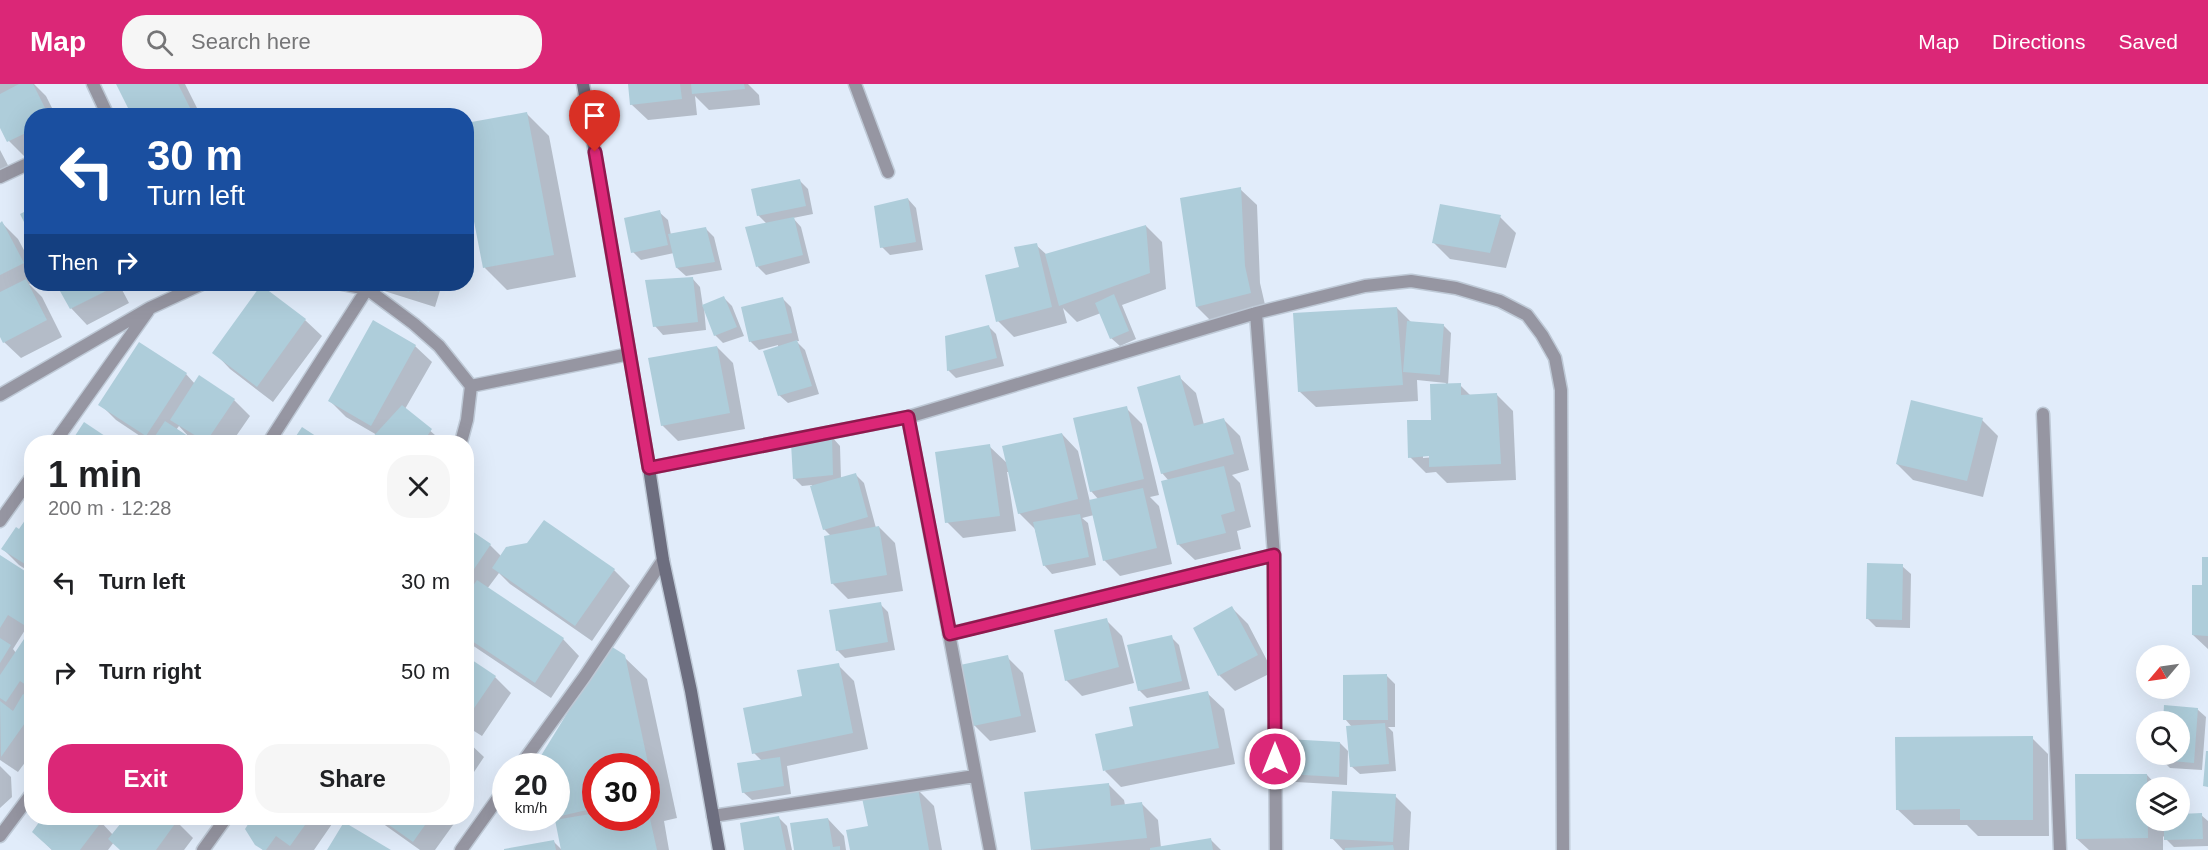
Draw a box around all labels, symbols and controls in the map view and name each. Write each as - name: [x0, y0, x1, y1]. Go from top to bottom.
- search box: [122, 15, 542, 69]
- text: Map: [30, 26, 86, 57]
- icon: search: [143, 26, 176, 59]
- text: Search here: [191, 29, 311, 54]
- text: Map: [1918, 30, 1959, 53]
- text: Directions: [1992, 30, 2085, 53]
- text: Saved: [2118, 30, 2178, 53]
- pin: [569, 90, 620, 152]
- icon: arrive: [578, 99, 611, 132]
- icon: left: [48, 132, 126, 210]
- text: 30 m: [147, 132, 243, 179]
- text: Turn left: [147, 181, 245, 211]
- icon: right: [110, 246, 143, 279]
- text: Then: [48, 250, 98, 275]
- text: 1 min: [48, 454, 142, 495]
- button: close: [387, 455, 450, 518]
- text: 200 m · 12:28: [48, 497, 171, 519]
- icon: left: [48, 566, 81, 599]
- text: Turn left: [99, 569, 185, 594]
- text: 30 m: [401, 569, 450, 594]
- north arrow: [2136, 645, 2190, 699]
- map controls: [2136, 645, 2190, 831]
- icon: right: [48, 656, 81, 689]
- text: Turn right: [99, 659, 201, 684]
- text: 50 m: [401, 659, 450, 684]
- button: search: [2136, 711, 2190, 765]
- position arrow: [1243, 727, 1307, 791]
- button: Exit: [48, 744, 243, 813]
- button: Share: [255, 744, 450, 813]
- speed limit sign: 30: [582, 753, 660, 831]
- text: 20: [514, 768, 548, 801]
- button: layers: [2136, 777, 2190, 831]
- text: km/h: [515, 799, 547, 816]

